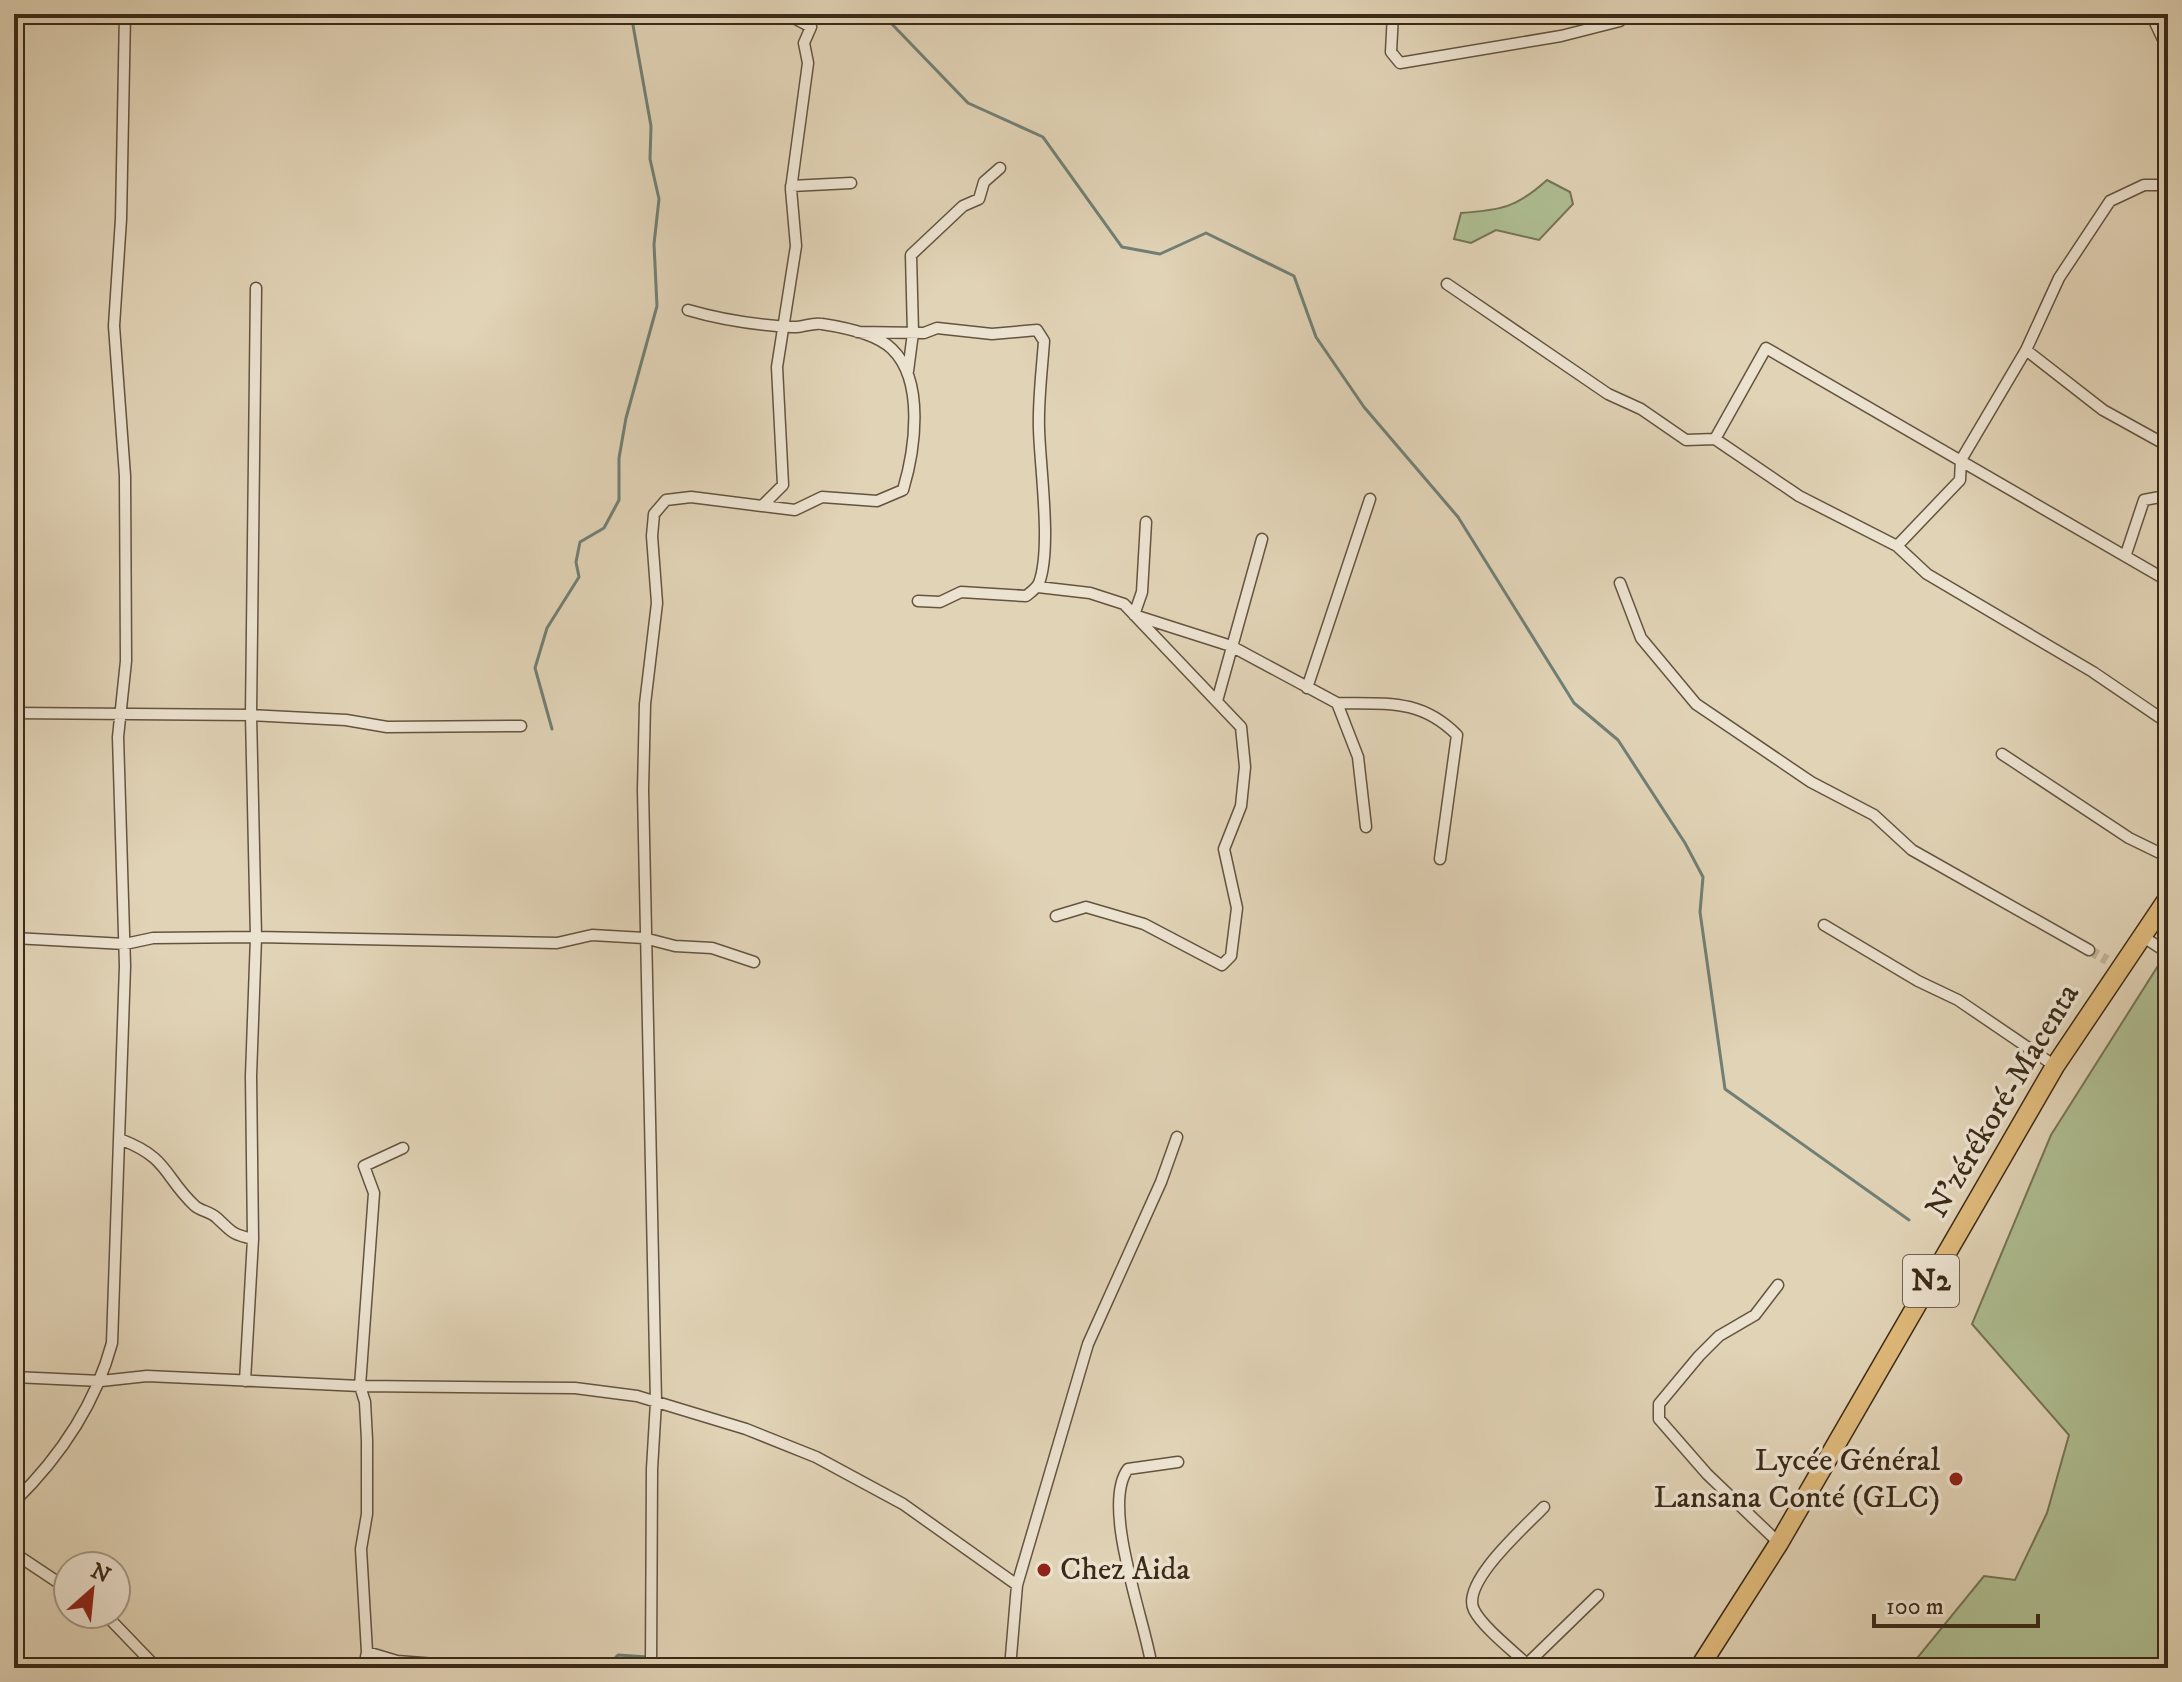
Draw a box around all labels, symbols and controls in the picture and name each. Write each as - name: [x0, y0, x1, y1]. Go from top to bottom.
- street label: N'zérékoré-Macenta: [1917, 976, 2089, 1225]
- road number: N2: [1903, 1255, 1959, 1307]
- place label: Lycée Général Lansana Conté (GLC): [1653, 1441, 1940, 1518]
- marker: Lycée Général Lansana Conté (GLC): [1947, 1470, 1965, 1488]
- north arrow: [52, 1550, 132, 1630]
- place label: Chez Aida: [1060, 1550, 1191, 1590]
- text: N: [86, 1557, 115, 1590]
- marker: Chez Aida: [1035, 1561, 1053, 1579]
- scale bar: [1874, 1578, 2038, 1628]
- text: 100 m: [1886, 1592, 1944, 1622]

